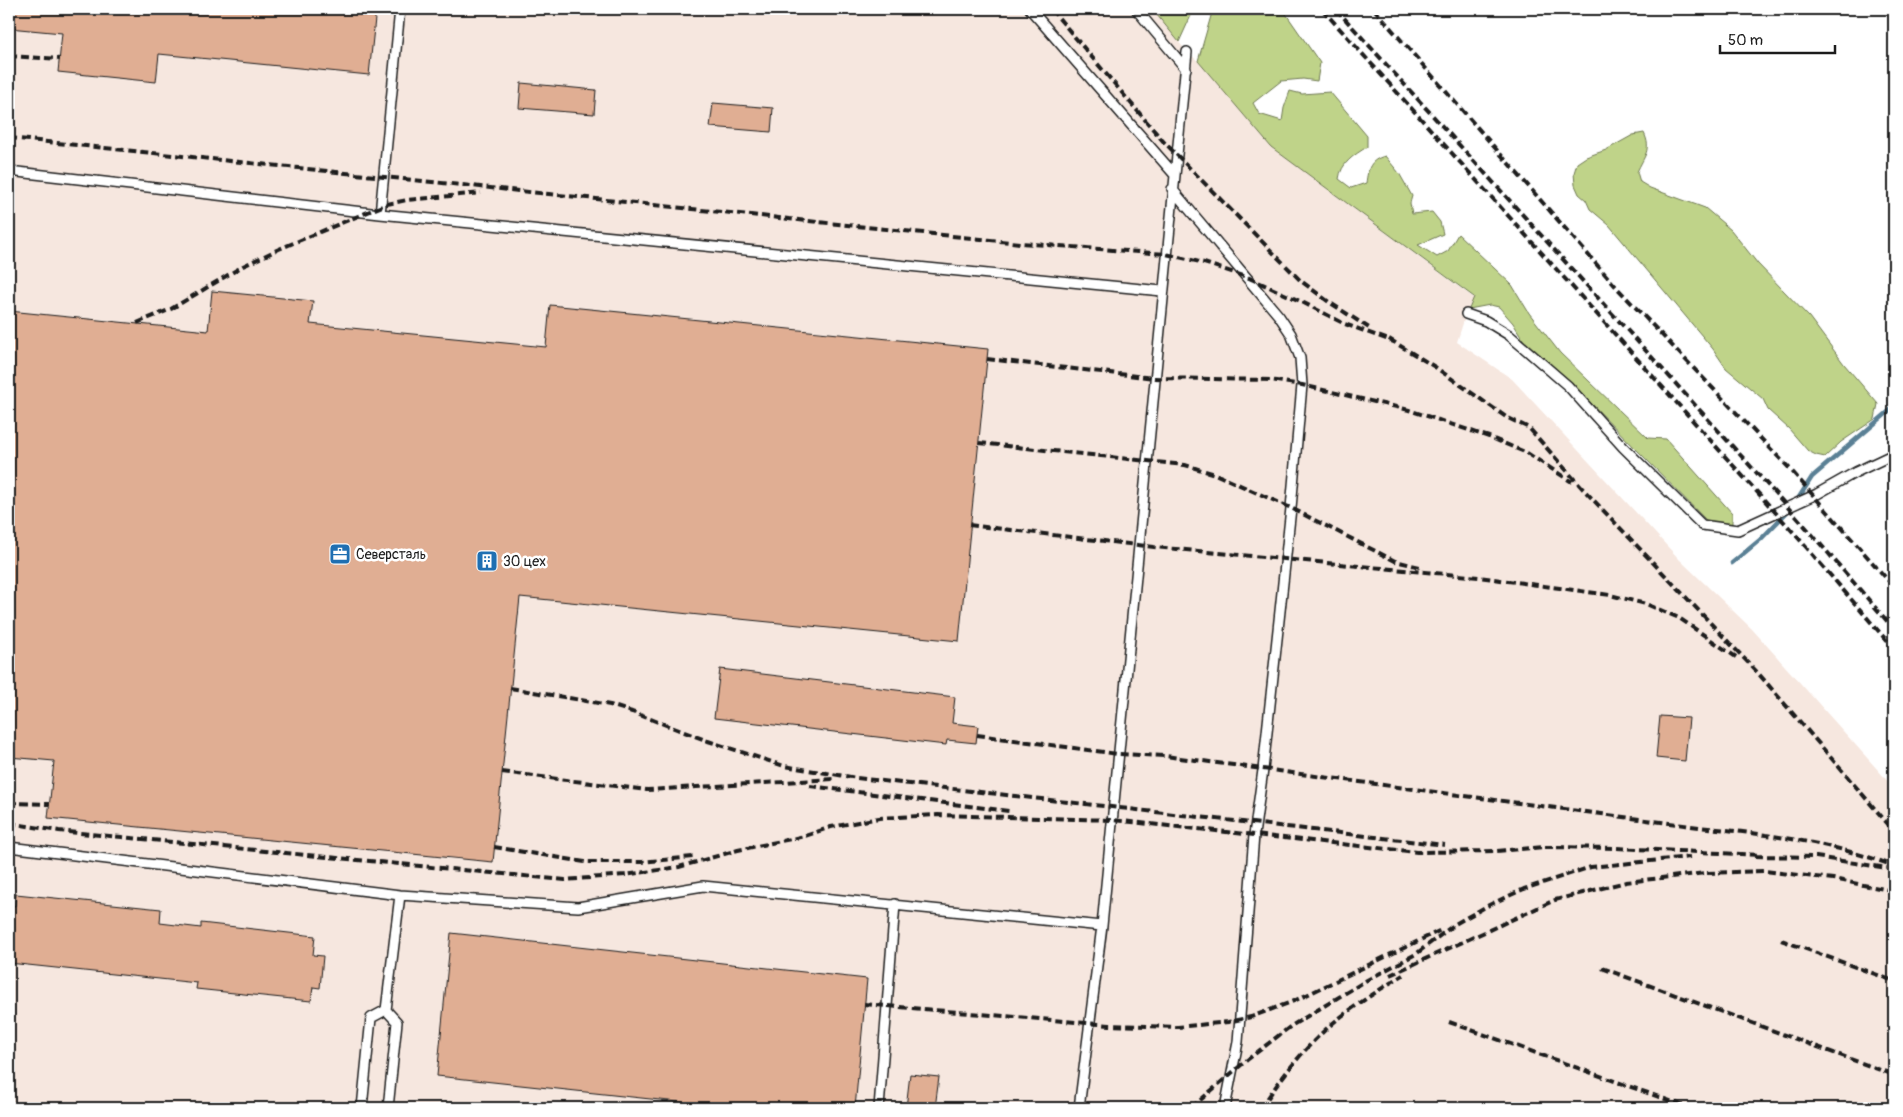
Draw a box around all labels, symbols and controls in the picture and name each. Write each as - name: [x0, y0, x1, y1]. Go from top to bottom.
- scale bar: [1720, 22, 1836, 54]
- text: 50 m: [1728, 31, 1763, 50]
- office icon: Северсталь: [328, 542, 352, 566]
- place label: Северсталь: [356, 546, 426, 563]
- building icon: 30 цех: [475, 549, 499, 573]
- place label: 30 цех: [503, 553, 546, 570]

